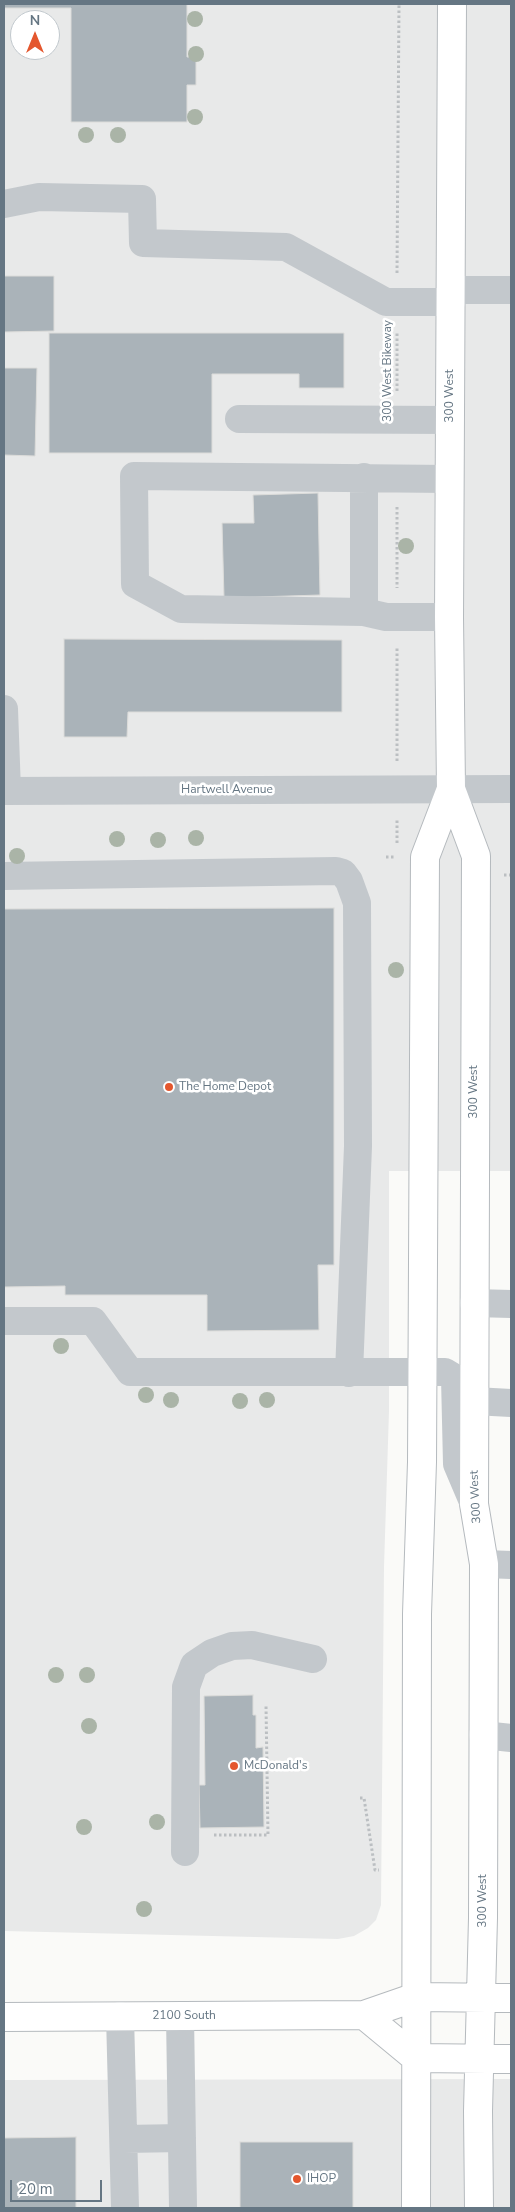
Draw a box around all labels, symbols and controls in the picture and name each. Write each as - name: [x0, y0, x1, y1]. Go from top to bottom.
- north arrow: [10, 10, 60, 60]
- text: N: [30, 11, 40, 30]
- street label: 300 West Bikeway: [381, 320, 395, 422]
- street label: 300 West: [443, 369, 457, 423]
- street label: Hartwell Avenue: [181, 783, 273, 797]
- street label: 300 West: [467, 1065, 481, 1119]
- place label: The Home Depot: [179, 1080, 271, 1094]
- marker: The Home Depot: [163, 1081, 175, 1093]
- street label: 300 West: [467, 1470, 485, 1524]
- place label: McDonald's: [244, 1759, 307, 1773]
- marker: McDonald's: [228, 1760, 240, 1772]
- street label: 300 West: [476, 1874, 490, 1928]
- street label: 2100 South: [152, 2009, 216, 2023]
- scale bar: [12, 2170, 105, 2202]
- place label: IHOP: [307, 2172, 336, 2186]
- marker: IHOP: [291, 2173, 303, 2185]
- text: 20 m: [18, 2179, 53, 2199]

